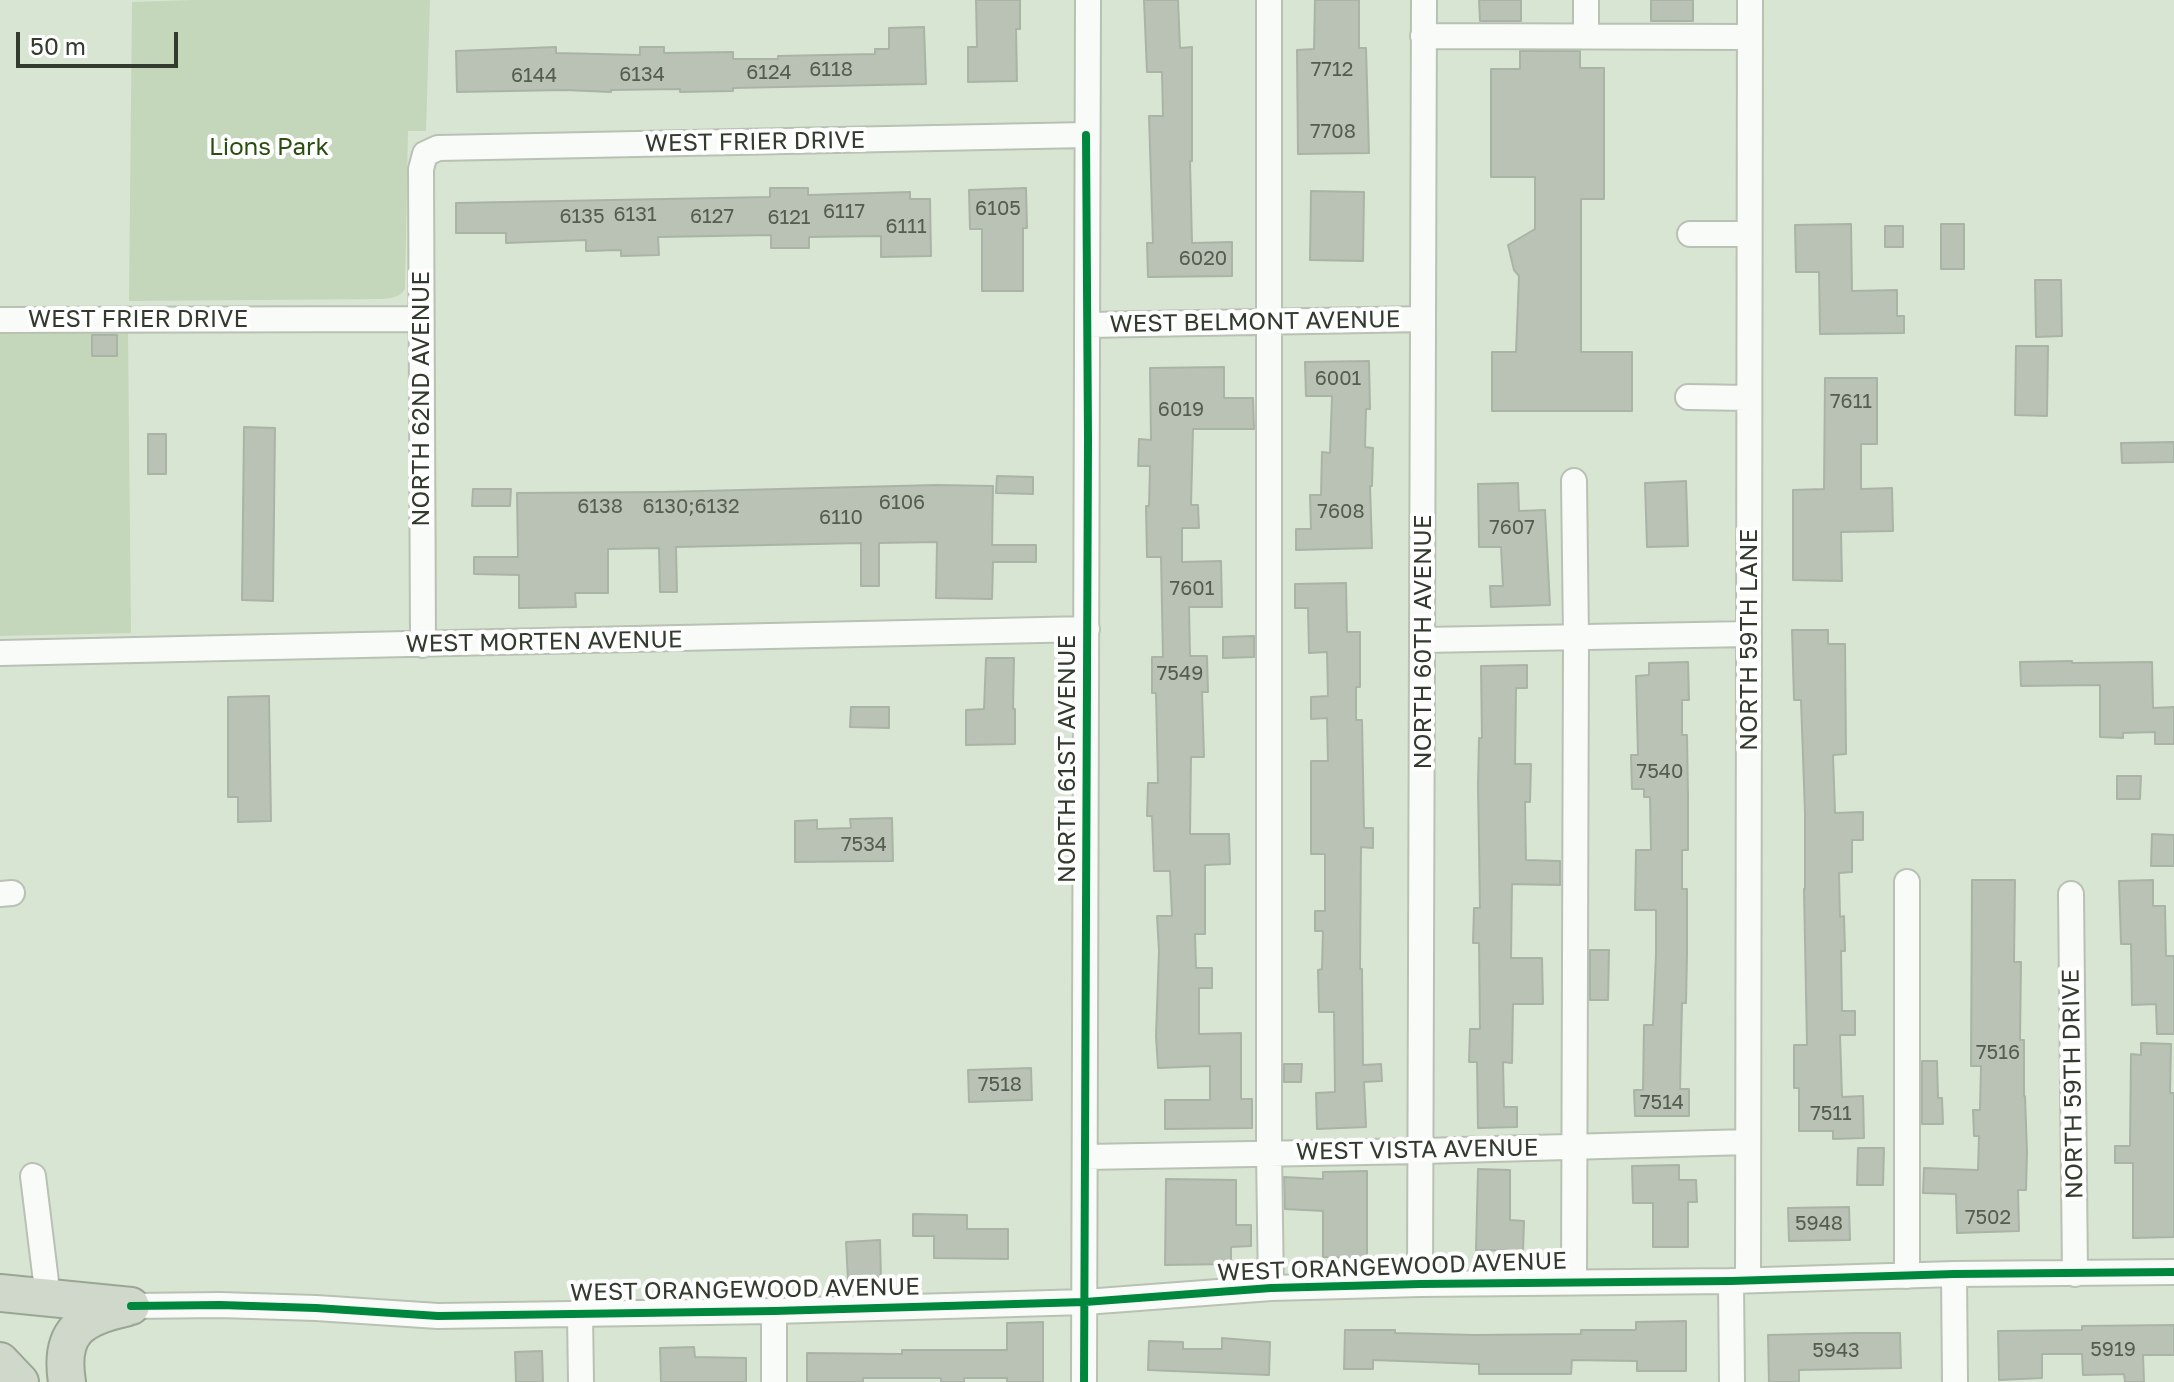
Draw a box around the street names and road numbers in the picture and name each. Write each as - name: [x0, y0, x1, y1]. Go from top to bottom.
- street label: WEST FRIER DRIVE: [645, 126, 865, 158]
- street label: NORTH 62ND AVENUE: [407, 271, 435, 527]
- street label: WEST FRIER DRIVE: [28, 305, 248, 333]
- street label: WEST BELMONT AVENUE: [1109, 305, 1401, 339]
- street label: NORTH 60TH AVENUE: [1409, 515, 1437, 769]
- street label: NORTH 59TH LANE: [1735, 529, 1763, 751]
- street label: WEST MORTEN AVENUE: [405, 625, 683, 659]
- street label: NORTH 61ST AVENUE: [1053, 635, 1081, 883]
- street label: NORTH 59TH DRIVE: [2057, 969, 2089, 1199]
- street label: WEST VISTA AVENUE: [1296, 1133, 1538, 1167]
- street label: WEST ORANGEWOOD AVENUE: [1217, 1247, 1567, 1287]
- street label: WEST ORANGEWOOD AVENUE: [570, 1273, 920, 1307]

